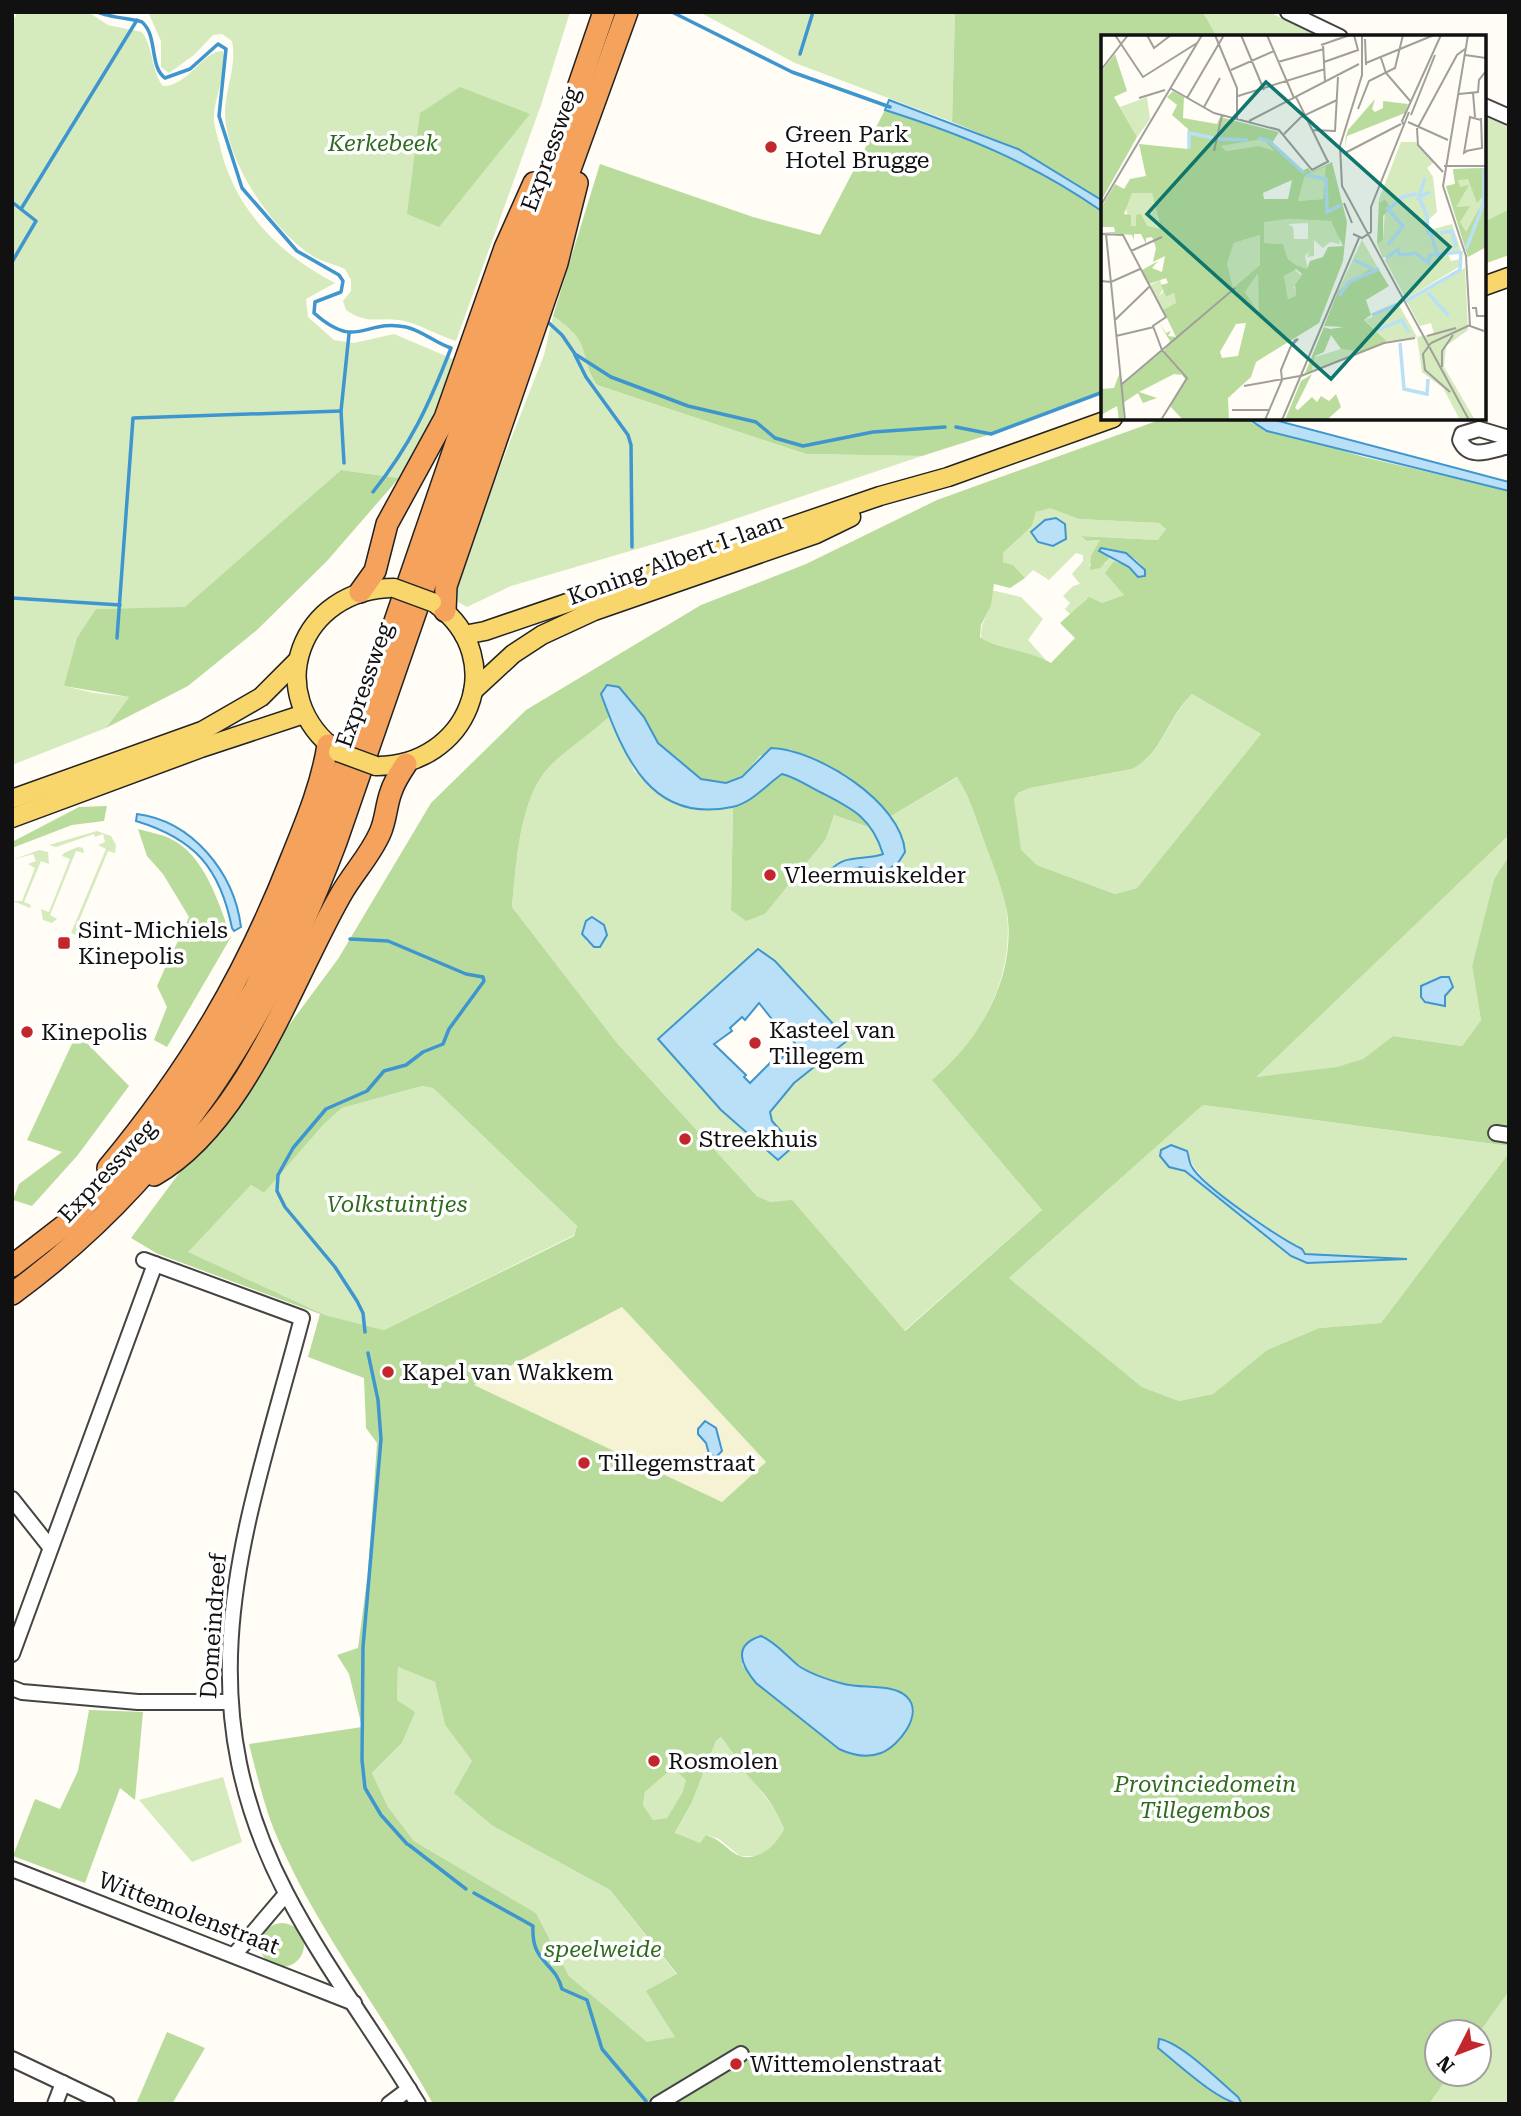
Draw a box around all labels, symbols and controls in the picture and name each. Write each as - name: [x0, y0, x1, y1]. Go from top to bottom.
- inset map: [1101, 35, 1486, 420]
- street label: Expressweg: [515, 83, 585, 215]
- place label: Green Park Hotel Brugge: [785, 121, 929, 174]
- park label: Kerkebeek: [327, 130, 438, 157]
- marker: Green Park Hotel Brugge: [763, 139, 779, 155]
- street label: Koning Albert I-laan: [564, 508, 787, 611]
- street label: Expressweg: [330, 619, 399, 751]
- place label: Vleermuiskelder: [784, 862, 966, 889]
- marker: Vleermuiskelder: [762, 867, 778, 883]
- place label: Sint-Michiels Kinepolis: [78, 917, 228, 970]
- marker: Sint-Michiels Kinepolis: [56, 935, 72, 951]
- place label: Kasteel van Tillegem: [769, 1017, 896, 1070]
- place label: Kinepolis: [41, 1019, 147, 1046]
- marker: Kinepolis: [19, 1024, 35, 1040]
- marker: Kasteel van Tillegem: [747, 1035, 763, 1051]
- street label: Expressweg: [53, 1114, 162, 1228]
- place label: Streekhuis: [699, 1126, 818, 1153]
- marker: Streekhuis: [677, 1131, 693, 1147]
- park label: Volkstuintjes: [327, 1191, 467, 1218]
- place label: Kapel van Wakkem: [402, 1359, 614, 1386]
- marker: Kapel van Wakkem: [380, 1364, 396, 1380]
- place label: Tillegemstraat: [598, 1450, 756, 1477]
- marker: Tillegemstraat: [576, 1455, 592, 1471]
- street label: Domeindreef: [195, 1551, 232, 1700]
- place label: Rosmolen: [668, 1748, 779, 1775]
- marker: Rosmolen: [646, 1753, 662, 1769]
- park label: Provinciedomein Tillegembos: [1113, 1771, 1296, 1824]
- street label: Wittemolenstraat: [94, 1866, 284, 1961]
- park label: speelweide: [544, 1936, 662, 1963]
- north arrow: [1423, 2018, 1493, 2088]
- place label: Wittemolenstraat: [750, 2051, 942, 2078]
- text: N: [1432, 2051, 1459, 2077]
- marker: Wittemolenstraat: [728, 2056, 744, 2072]

